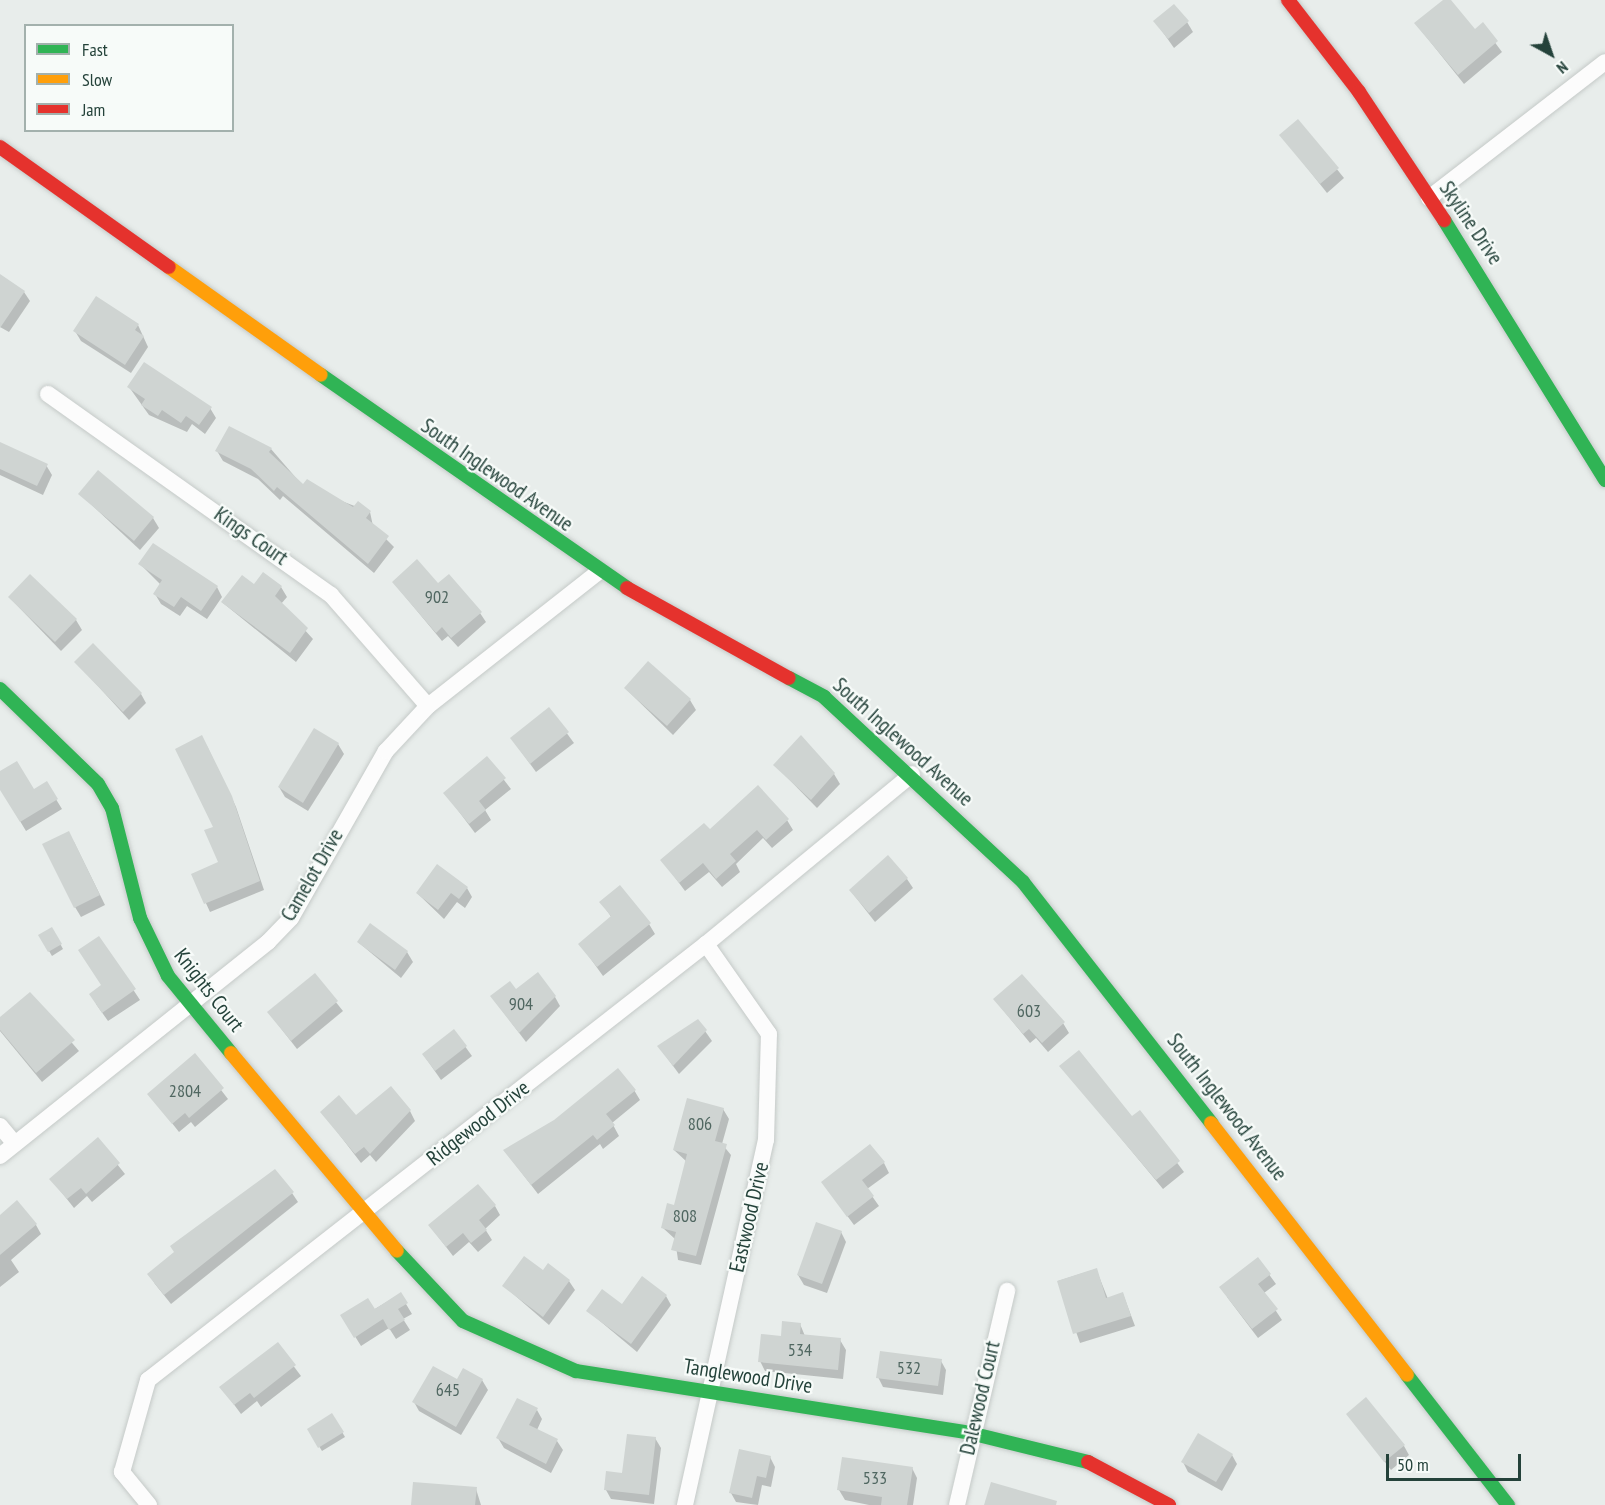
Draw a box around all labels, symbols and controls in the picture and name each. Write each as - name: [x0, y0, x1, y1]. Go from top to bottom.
- legend: [24, 24, 234, 132]
- north arrow: [1521, 24, 1581, 84]
- text: Fast: [82, 38, 108, 61]
- text: N: [1553, 57, 1572, 78]
- text: Slow: [82, 68, 112, 91]
- text: Jam: [82, 98, 105, 121]
- street label: Skyline Drive: [1434, 177, 1508, 269]
- street label: South Inglewood Avenue: [416, 413, 578, 537]
- street label: Kings Court: [209, 502, 293, 570]
- house number: 902: [425, 586, 449, 608]
- street label: South Inglewood Avenue: [828, 672, 978, 812]
- street label: Camelot Drive: [275, 824, 349, 926]
- street label: Knights Court: [169, 943, 249, 1037]
- house number: 904: [509, 993, 533, 1015]
- house number: 603: [1017, 1000, 1041, 1022]
- street label: South Inglewood Avenue: [1162, 1028, 1292, 1186]
- street label: Ridgewood Drive: [422, 1075, 534, 1171]
- house number: 2804: [169, 1080, 201, 1102]
- house number: 806: [688, 1113, 712, 1135]
- street label: Eastwood Drive: [724, 1159, 774, 1275]
- house number: 808: [673, 1205, 697, 1227]
- house number: 534: [788, 1339, 812, 1361]
- street label: Dalewood Court: [955, 1339, 1005, 1457]
- street label: Tanglewood Drive: [682, 1353, 814, 1399]
- house number: 532: [897, 1357, 921, 1379]
- house number: 645: [436, 1379, 460, 1401]
- scale bar: [1389, 1442, 1524, 1480]
- text: 50 m: [1397, 1453, 1429, 1476]
- house number: 533: [863, 1467, 887, 1489]

